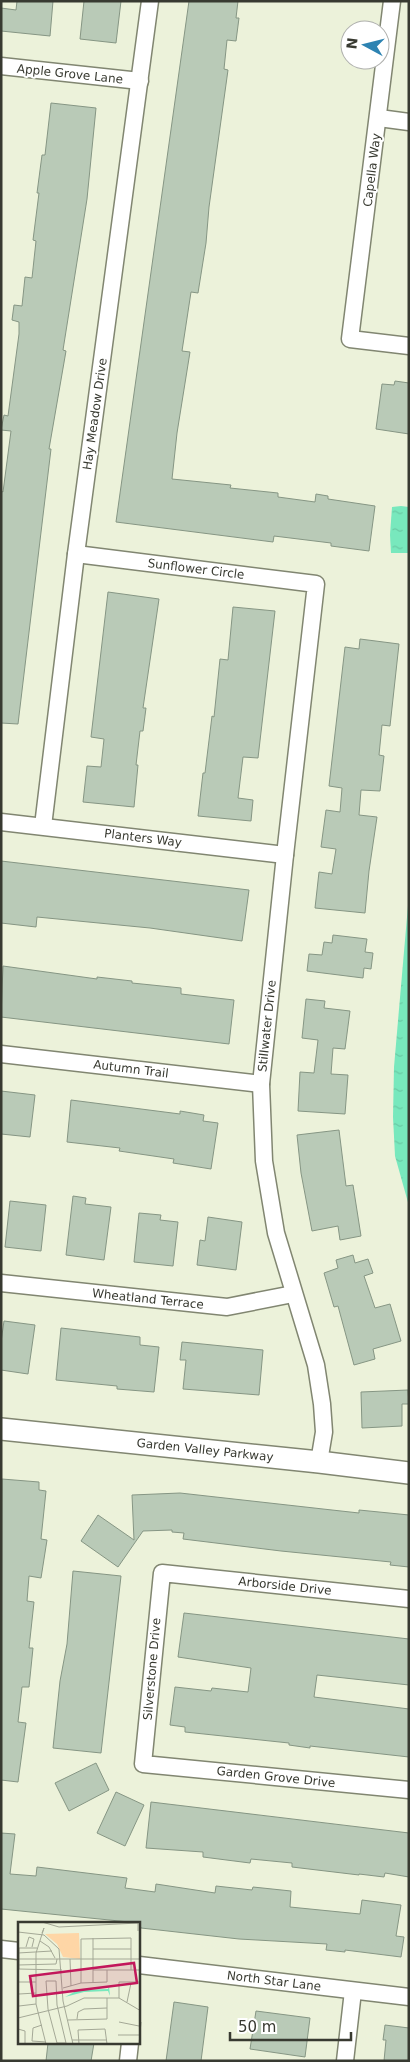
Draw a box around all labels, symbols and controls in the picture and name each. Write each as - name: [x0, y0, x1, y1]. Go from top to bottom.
- north arrow: [340, 20, 390, 70]
- text: N: [343, 37, 361, 50]
- street label: Apple Grove Lane: [16, 61, 124, 87]
- street label: Capella Way: [361, 132, 383, 208]
- street label: Hay Meadow Drive: [80, 357, 110, 471]
- street label: Sunflower Circle: [147, 556, 245, 582]
- street label: Planters Way: [103, 826, 183, 850]
- street label: Stillwater Drive: [255, 979, 279, 1073]
- street label: Autumn Trail: [93, 1057, 169, 1081]
- street label: Wheatland Terrace: [91, 1286, 205, 1312]
- street label: Garden Valley Parkway: [136, 1436, 274, 1464]
- street label: Arborside Drive: [238, 1574, 332, 1598]
- street label: Silverstone Drive: [141, 1617, 163, 1721]
- street label: Garden Grove Drive: [216, 1764, 336, 1790]
- inset map: [18, 1922, 140, 2044]
- street label: North Star Lane: [226, 1968, 322, 1994]
- scale bar: [230, 2010, 351, 2042]
- text: 50 m: [238, 2018, 276, 2036]

